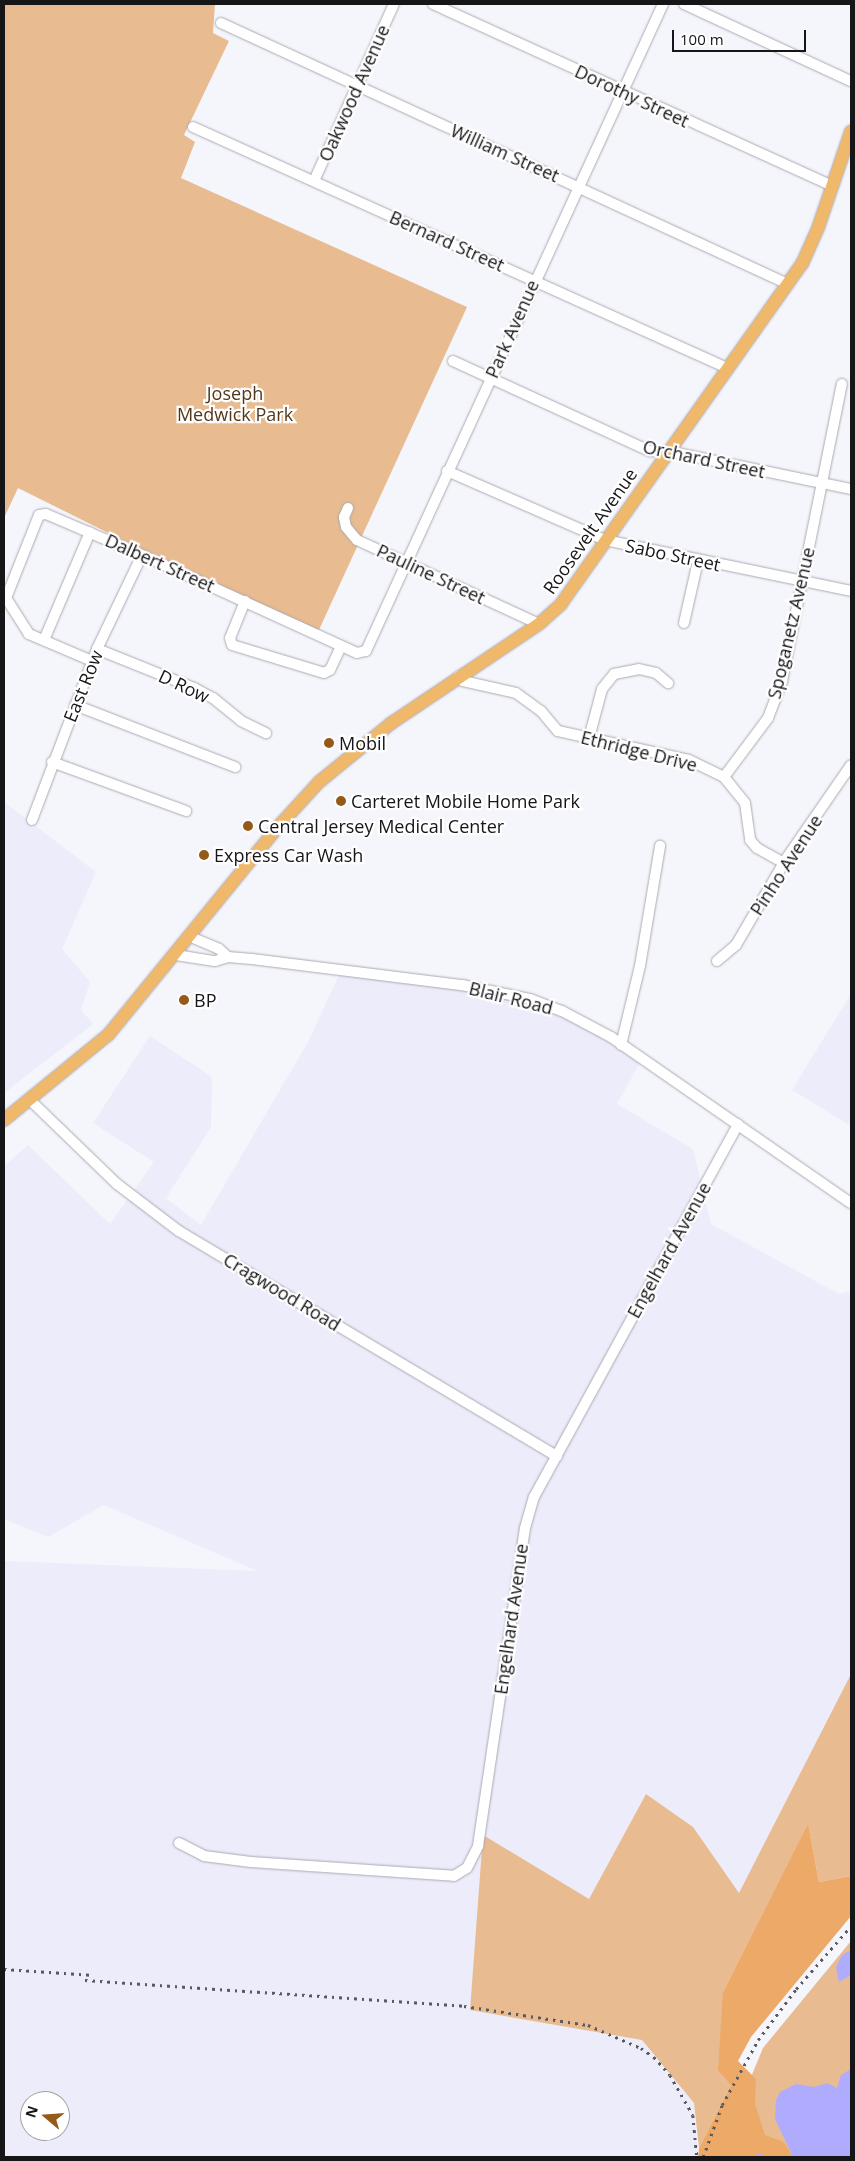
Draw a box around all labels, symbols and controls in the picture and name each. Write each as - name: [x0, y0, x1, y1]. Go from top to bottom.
- scale bar: [675, 20, 809, 52]
- street label: Oakwood Avenue: [314, 21, 394, 165]
- text: 100 m: [680, 29, 724, 49]
- street label: Dorothy Street: [571, 60, 693, 132]
- street label: William Street: [447, 119, 563, 187]
- street label: Bernard Street: [386, 206, 508, 276]
- street label: Park Avenue: [481, 277, 543, 381]
- park label: Joseph Medwick Park: [177, 383, 293, 426]
- street label: Orchard Street: [641, 436, 767, 482]
- street label: Roosevelt Avenue: [538, 464, 642, 598]
- street label: Dalbert Street: [102, 529, 218, 597]
- street label: Sabo Street: [623, 534, 723, 576]
- street label: Pauline Street: [373, 539, 489, 609]
- street label: Spoganetz Avenue: [763, 545, 819, 701]
- street label: East Row: [59, 647, 107, 725]
- street label: D Row: [155, 665, 213, 707]
- street label: Ethridge Drive: [579, 726, 699, 776]
- place label: Mobil: [339, 732, 386, 754]
- marker: Mobil: [323, 737, 335, 749]
- place label: Carteret Mobile Home Park: [351, 790, 580, 812]
- marker: Carteret Mobile Home Park: [335, 795, 347, 807]
- street label: Pinho Avenue: [745, 811, 827, 919]
- place label: Central Jersey Medical Center: [258, 815, 504, 837]
- marker: Central Jersey Medical Center: [242, 820, 254, 832]
- place label: Express Car Wash: [214, 844, 363, 866]
- marker: Express Car Wash: [198, 849, 210, 861]
- street label: Blair Road: [467, 977, 555, 1019]
- place label: BP: [194, 989, 216, 1011]
- marker: BP: [178, 994, 190, 1006]
- street label: Engelhard Avenue: [623, 1178, 715, 1322]
- street label: Cragwood Road: [220, 1249, 344, 1335]
- street label: Engelhard Avenue: [490, 1542, 532, 1696]
- north arrow: [20, 2091, 70, 2141]
- text: N: [20, 2103, 42, 2120]

